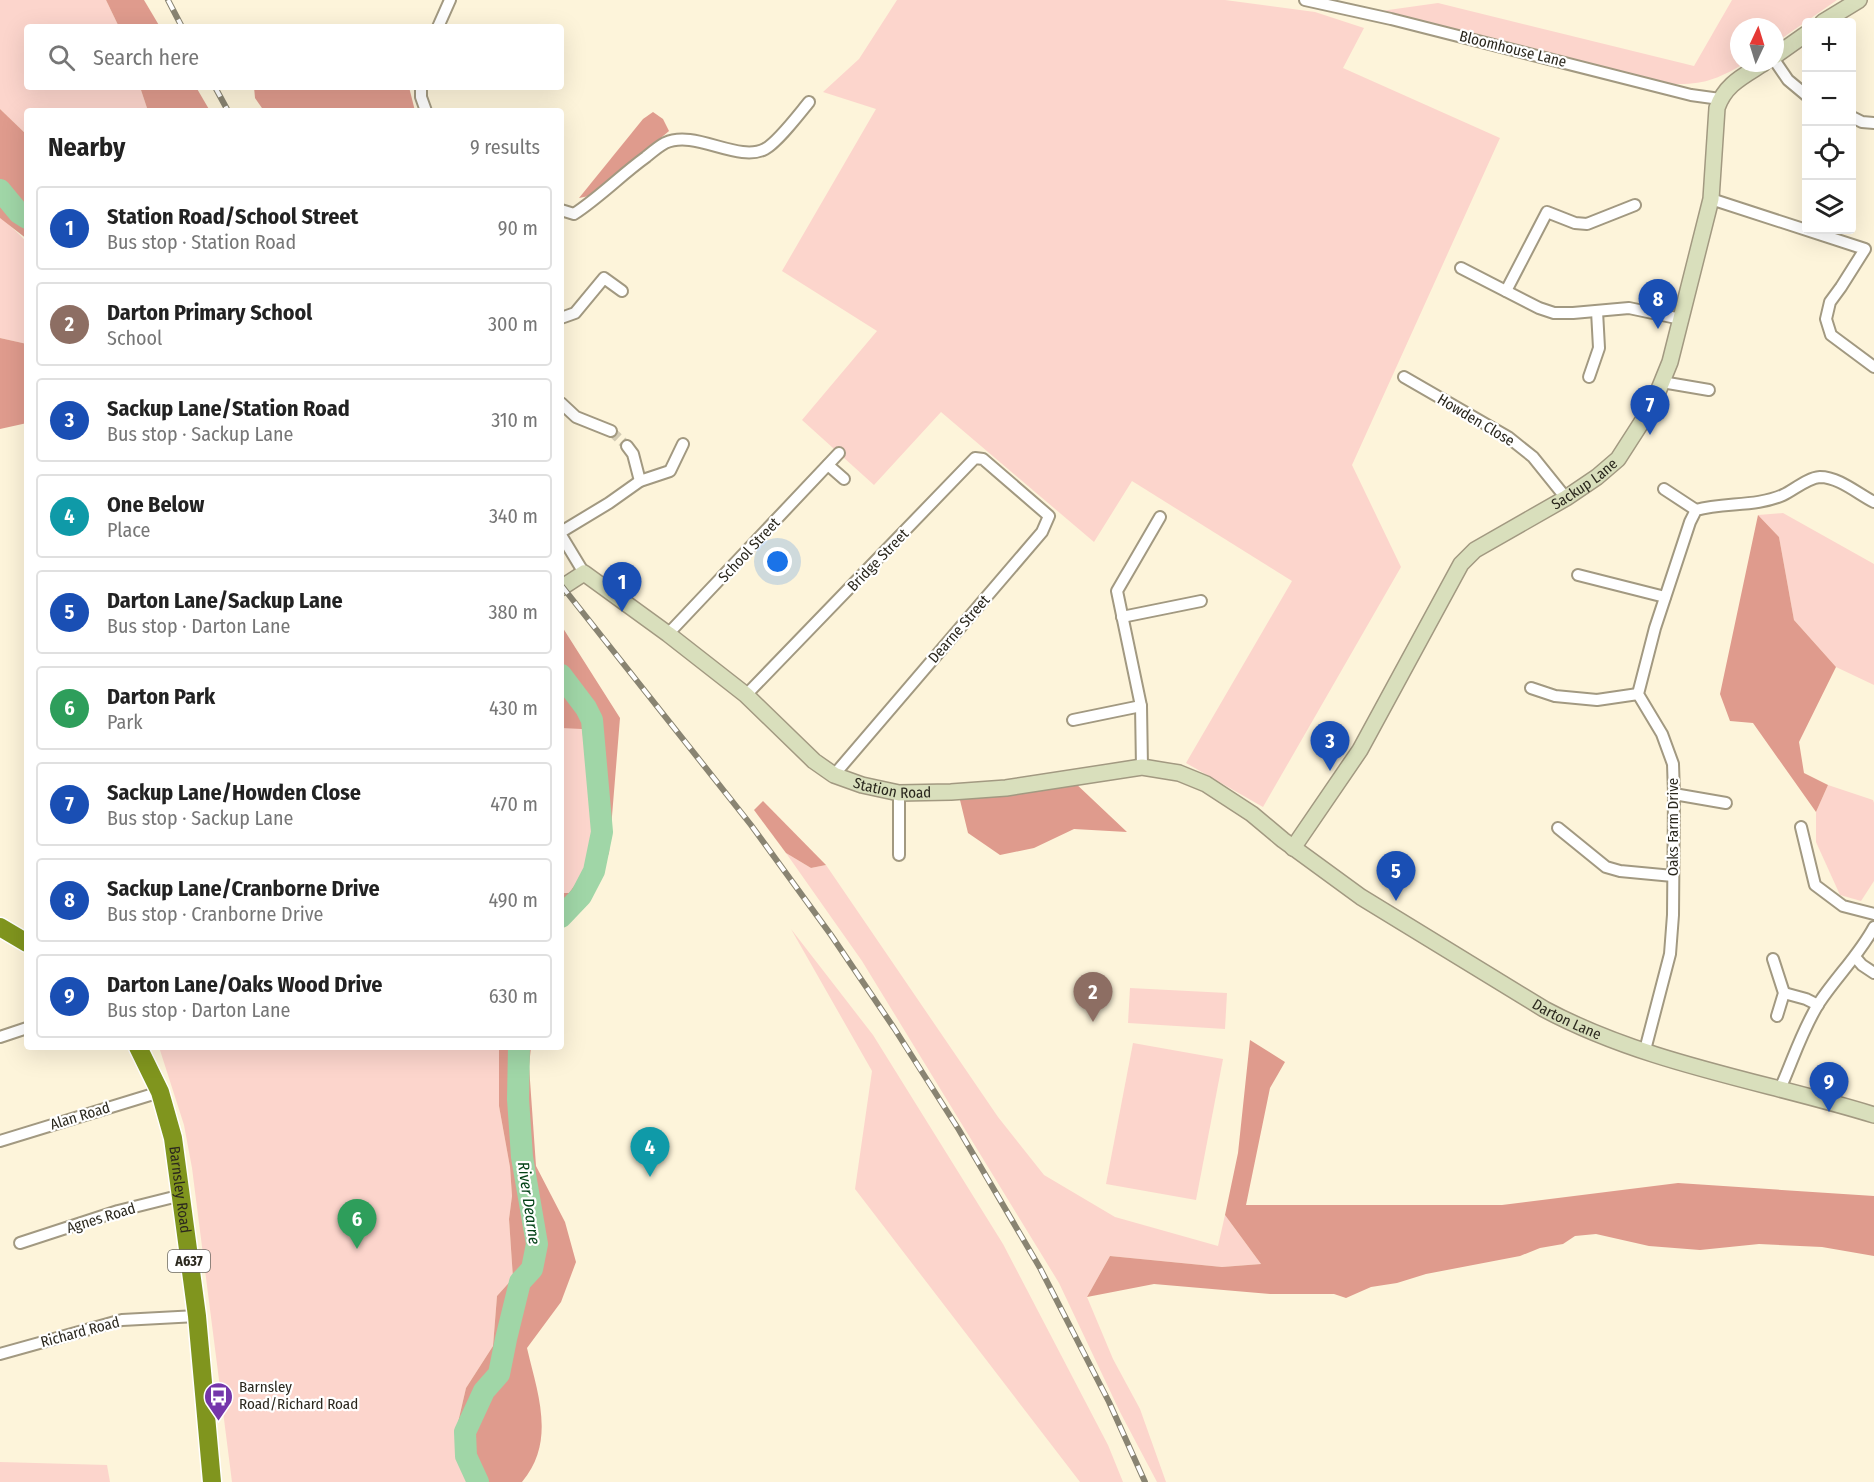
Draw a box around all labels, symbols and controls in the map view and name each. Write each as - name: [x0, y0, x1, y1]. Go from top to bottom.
- north arrow: [1730, 18, 1784, 72]
- map controls: [1802, 18, 1856, 234]
- button: +: [1802, 18, 1856, 72]
- search box: [24, 24, 564, 90]
- street label: Bloomhouse Lane: [1458, 27, 1568, 71]
- icon: search: [45, 41, 78, 74]
- text: Search here: [93, 44, 199, 71]
- button: −: [1802, 72, 1856, 126]
- button: locate: [1802, 126, 1856, 180]
- text: Nearby: [48, 132, 125, 163]
- text: 9 results: [470, 135, 540, 159]
- button: layers: [1802, 180, 1856, 234]
- text: Station Road/School Street: [107, 203, 358, 230]
- text: 1: [65, 216, 74, 240]
- text: 90 m: [498, 216, 538, 240]
- text: Bus stop · Station Road: [107, 230, 296, 254]
- pin: 8: [1638, 280, 1678, 329]
- text: Darton Primary School: [107, 299, 312, 326]
- text: 2: [65, 312, 74, 336]
- text: 300 m: [488, 312, 538, 336]
- text: School: [107, 326, 162, 350]
- pin: 7: [1630, 386, 1670, 435]
- street label: Howden Close: [1434, 390, 1518, 450]
- text: Sackup Lane/Station Road: [107, 395, 350, 422]
- text: 3: [65, 408, 74, 432]
- text: 310 m: [491, 408, 538, 432]
- text: Bus stop · Sackup Lane: [107, 422, 293, 446]
- street label: Sackup Lane: [1548, 455, 1621, 513]
- text: One Below: [107, 491, 204, 518]
- text: 4: [64, 504, 75, 528]
- text: 340 m: [489, 504, 538, 528]
- street label: School Street: [714, 514, 784, 586]
- text: Place: [107, 518, 150, 542]
- street label: Bridge Street: [844, 525, 912, 595]
- your location: [763, 547, 792, 576]
- pin: 1: [602, 562, 642, 612]
- text: Darton Lane/Sackup Lane: [107, 587, 343, 614]
- street label: Dearne Street: [925, 591, 994, 667]
- text: 5: [65, 600, 74, 624]
- text: 380 m: [488, 600, 538, 624]
- text: Bus stop · Darton Lane: [107, 614, 290, 638]
- text: Darton Park: [107, 683, 215, 710]
- text: 6: [64, 696, 75, 720]
- text: 430 m: [489, 696, 538, 720]
- text: Park: [107, 710, 143, 734]
- pin: 3: [1310, 722, 1350, 771]
- street label: Station Road: [851, 774, 931, 802]
- street label: Oaks Farm Drive: [1664, 778, 1682, 876]
- text: Sackup Lane/Howden Close: [107, 779, 361, 806]
- text: 7: [65, 792, 74, 816]
- text: 470 m: [490, 792, 538, 816]
- text: Bus stop · Sackup Lane: [107, 806, 293, 830]
- pin: 5: [1376, 852, 1416, 901]
- text: Sackup Lane/Cranborne Drive: [107, 875, 380, 902]
- text: 8: [64, 888, 75, 912]
- text: 490 m: [488, 888, 538, 912]
- text: Bus stop · Cranborne Drive: [107, 902, 323, 926]
- text: Darton Lane/Oaks Wood Drive: [107, 971, 383, 998]
- pin: 2: [1074, 972, 1112, 1022]
- text: 9: [64, 984, 75, 1008]
- text: 630 m: [489, 984, 538, 1008]
- street label: Darton Lane: [1529, 995, 1604, 1043]
- text: Bus stop · Darton Lane: [107, 998, 290, 1022]
- pin: 9: [1810, 1062, 1848, 1112]
- street label: Alan Road: [48, 1098, 112, 1134]
- pin: 4: [630, 1128, 670, 1177]
- street label: Barnsley Road: [165, 1145, 195, 1234]
- water label: River Dearne: [514, 1160, 544, 1246]
- street label: Agnes Road: [64, 1199, 138, 1237]
- pin: 6: [338, 1200, 376, 1249]
- road number: A637: [168, 1250, 210, 1272]
- street label: Richard Road: [38, 1313, 122, 1351]
- place label: Barnsley Road/Richard Road: [239, 1378, 358, 1413]
- bus stop icon: Barnsley Road/Richard Road: [202, 1380, 234, 1422]

